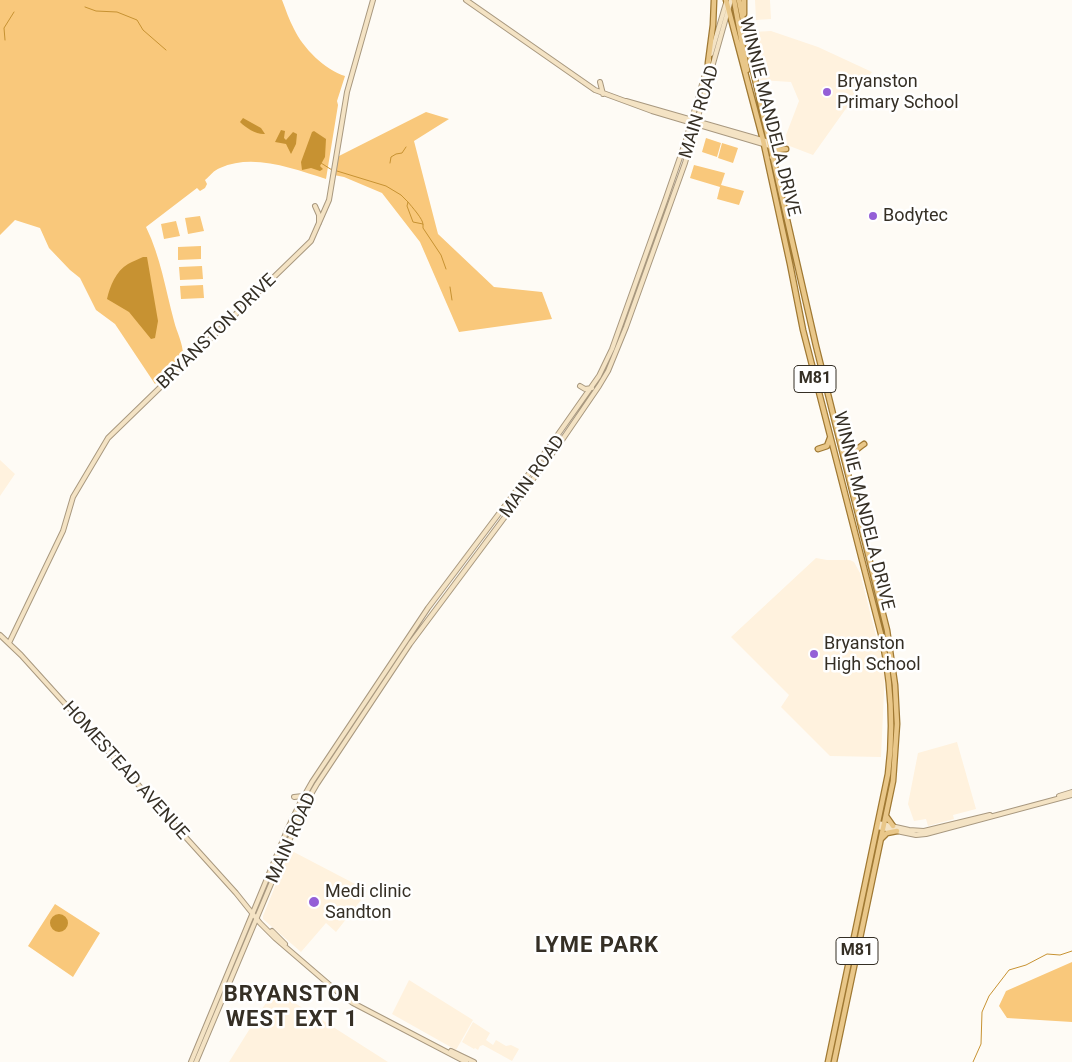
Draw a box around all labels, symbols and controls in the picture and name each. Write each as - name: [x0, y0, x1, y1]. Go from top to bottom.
- street label: WINNIE MANDELA DRIVE: [734, 15, 804, 219]
- street label: MAIN ROAD: [676, 63, 724, 161]
- place label: Bryanston Primary School: [837, 71, 959, 114]
- marker: Bryanston Primary School: [821, 86, 833, 98]
- place label: Bodytec: [883, 205, 948, 227]
- marker: Bodytec: [867, 210, 879, 222]
- street label: BRYANSTON DRIVE: [153, 270, 281, 394]
- road number: M81: [794, 366, 836, 392]
- street label: WINNIE MANDELA DRIVE: [828, 409, 898, 613]
- street label: MAIN ROAD: [496, 432, 570, 522]
- place label: Bryanston High School: [824, 633, 921, 676]
- marker: Bryanston High School: [808, 648, 820, 660]
- street label: HOMESTEAD AVENUE: [57, 698, 193, 844]
- street label: MAIN ROAD: [262, 789, 322, 887]
- place label: Medi clinic Sandton: [325, 881, 411, 924]
- marker: Medi clinic Sandton: [307, 895, 321, 909]
- district label: LYME PARK: [534, 933, 660, 959]
- road number: M81: [836, 938, 878, 964]
- district label: BRYANSTON WEST EXT 1: [223, 982, 361, 1034]

